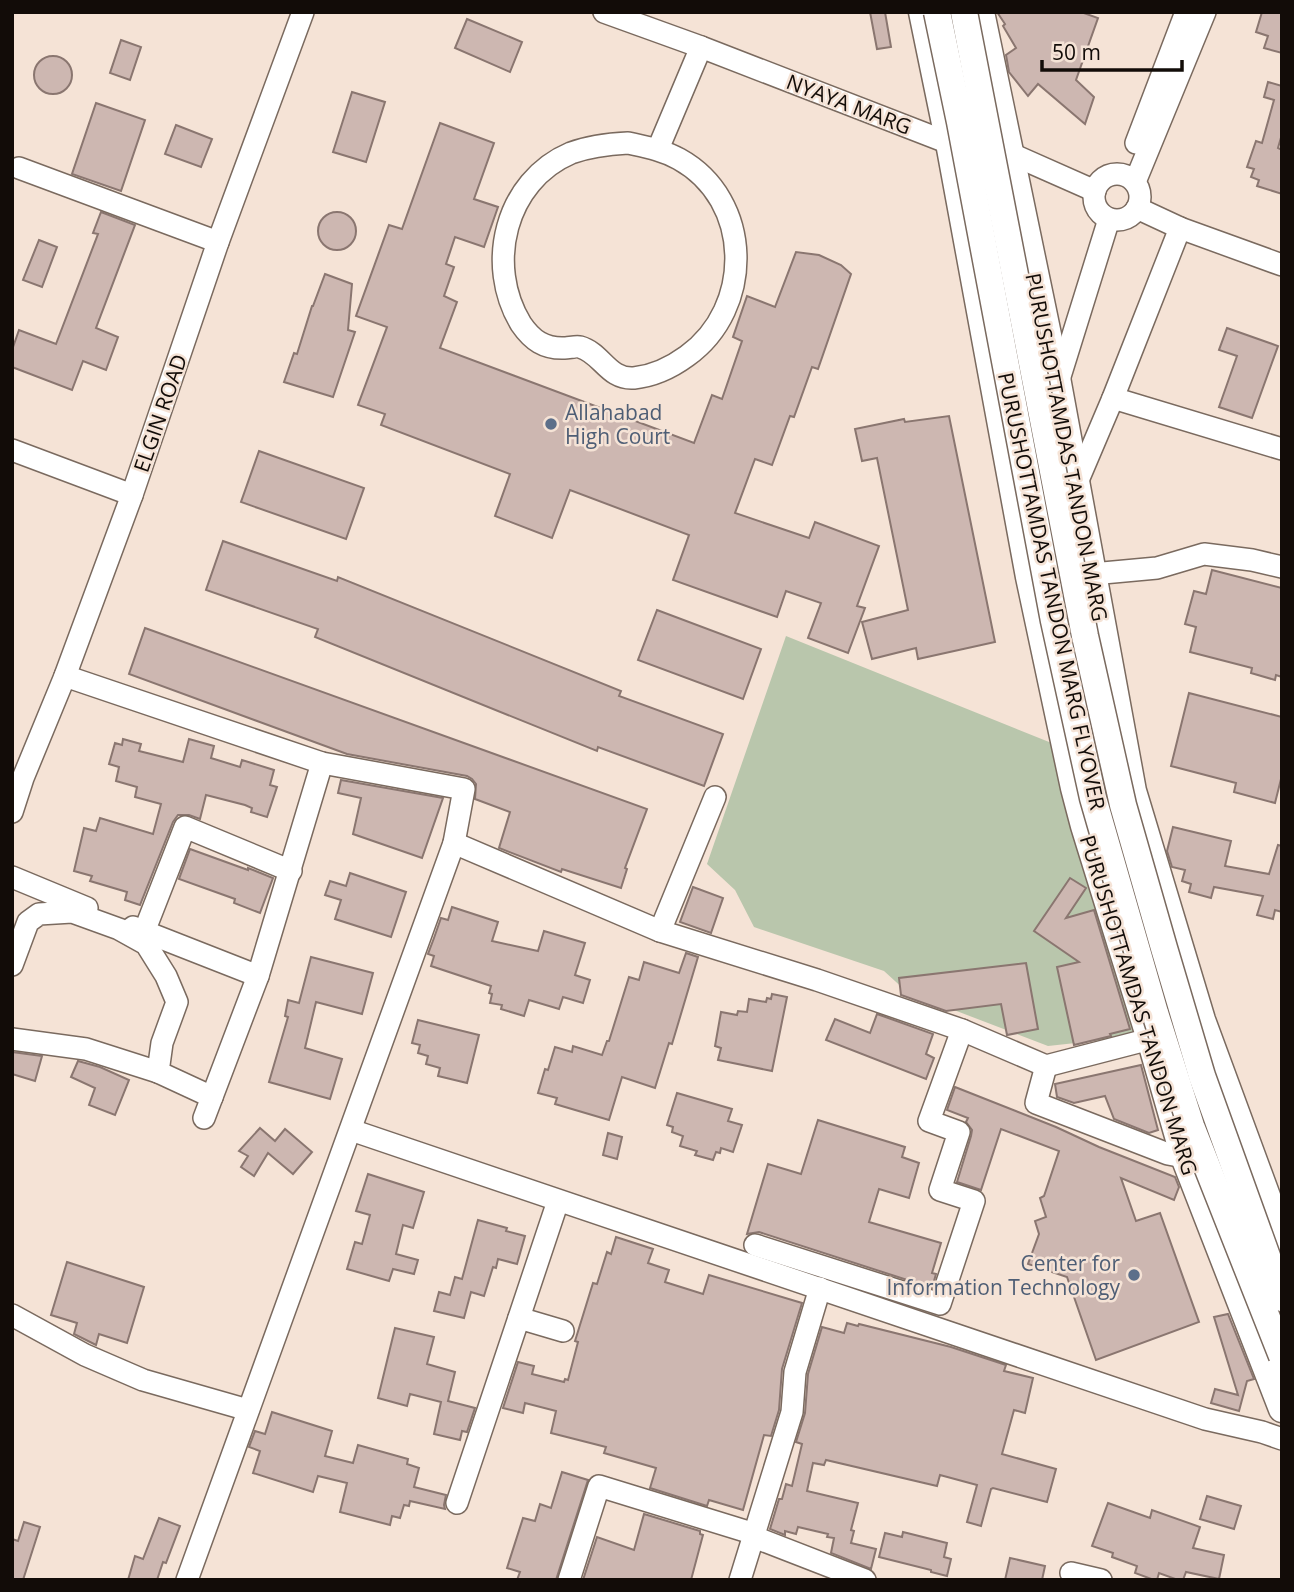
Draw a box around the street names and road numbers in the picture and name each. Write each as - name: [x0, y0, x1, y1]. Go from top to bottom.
- street label: NYAYA MARG: [783, 67, 915, 141]
- street label: PURUSHOTTAMDAS TANDON MARG: [1019, 270, 1115, 624]
- street label: ELGIN ROAD: [127, 350, 193, 476]
- street label: PURUSHOTTAMDAS TANDON MARG FLYOVER: [992, 370, 1112, 812]
- street label: PURUSHOTTAMDAS TANDON MARG: [1074, 832, 1204, 1178]

